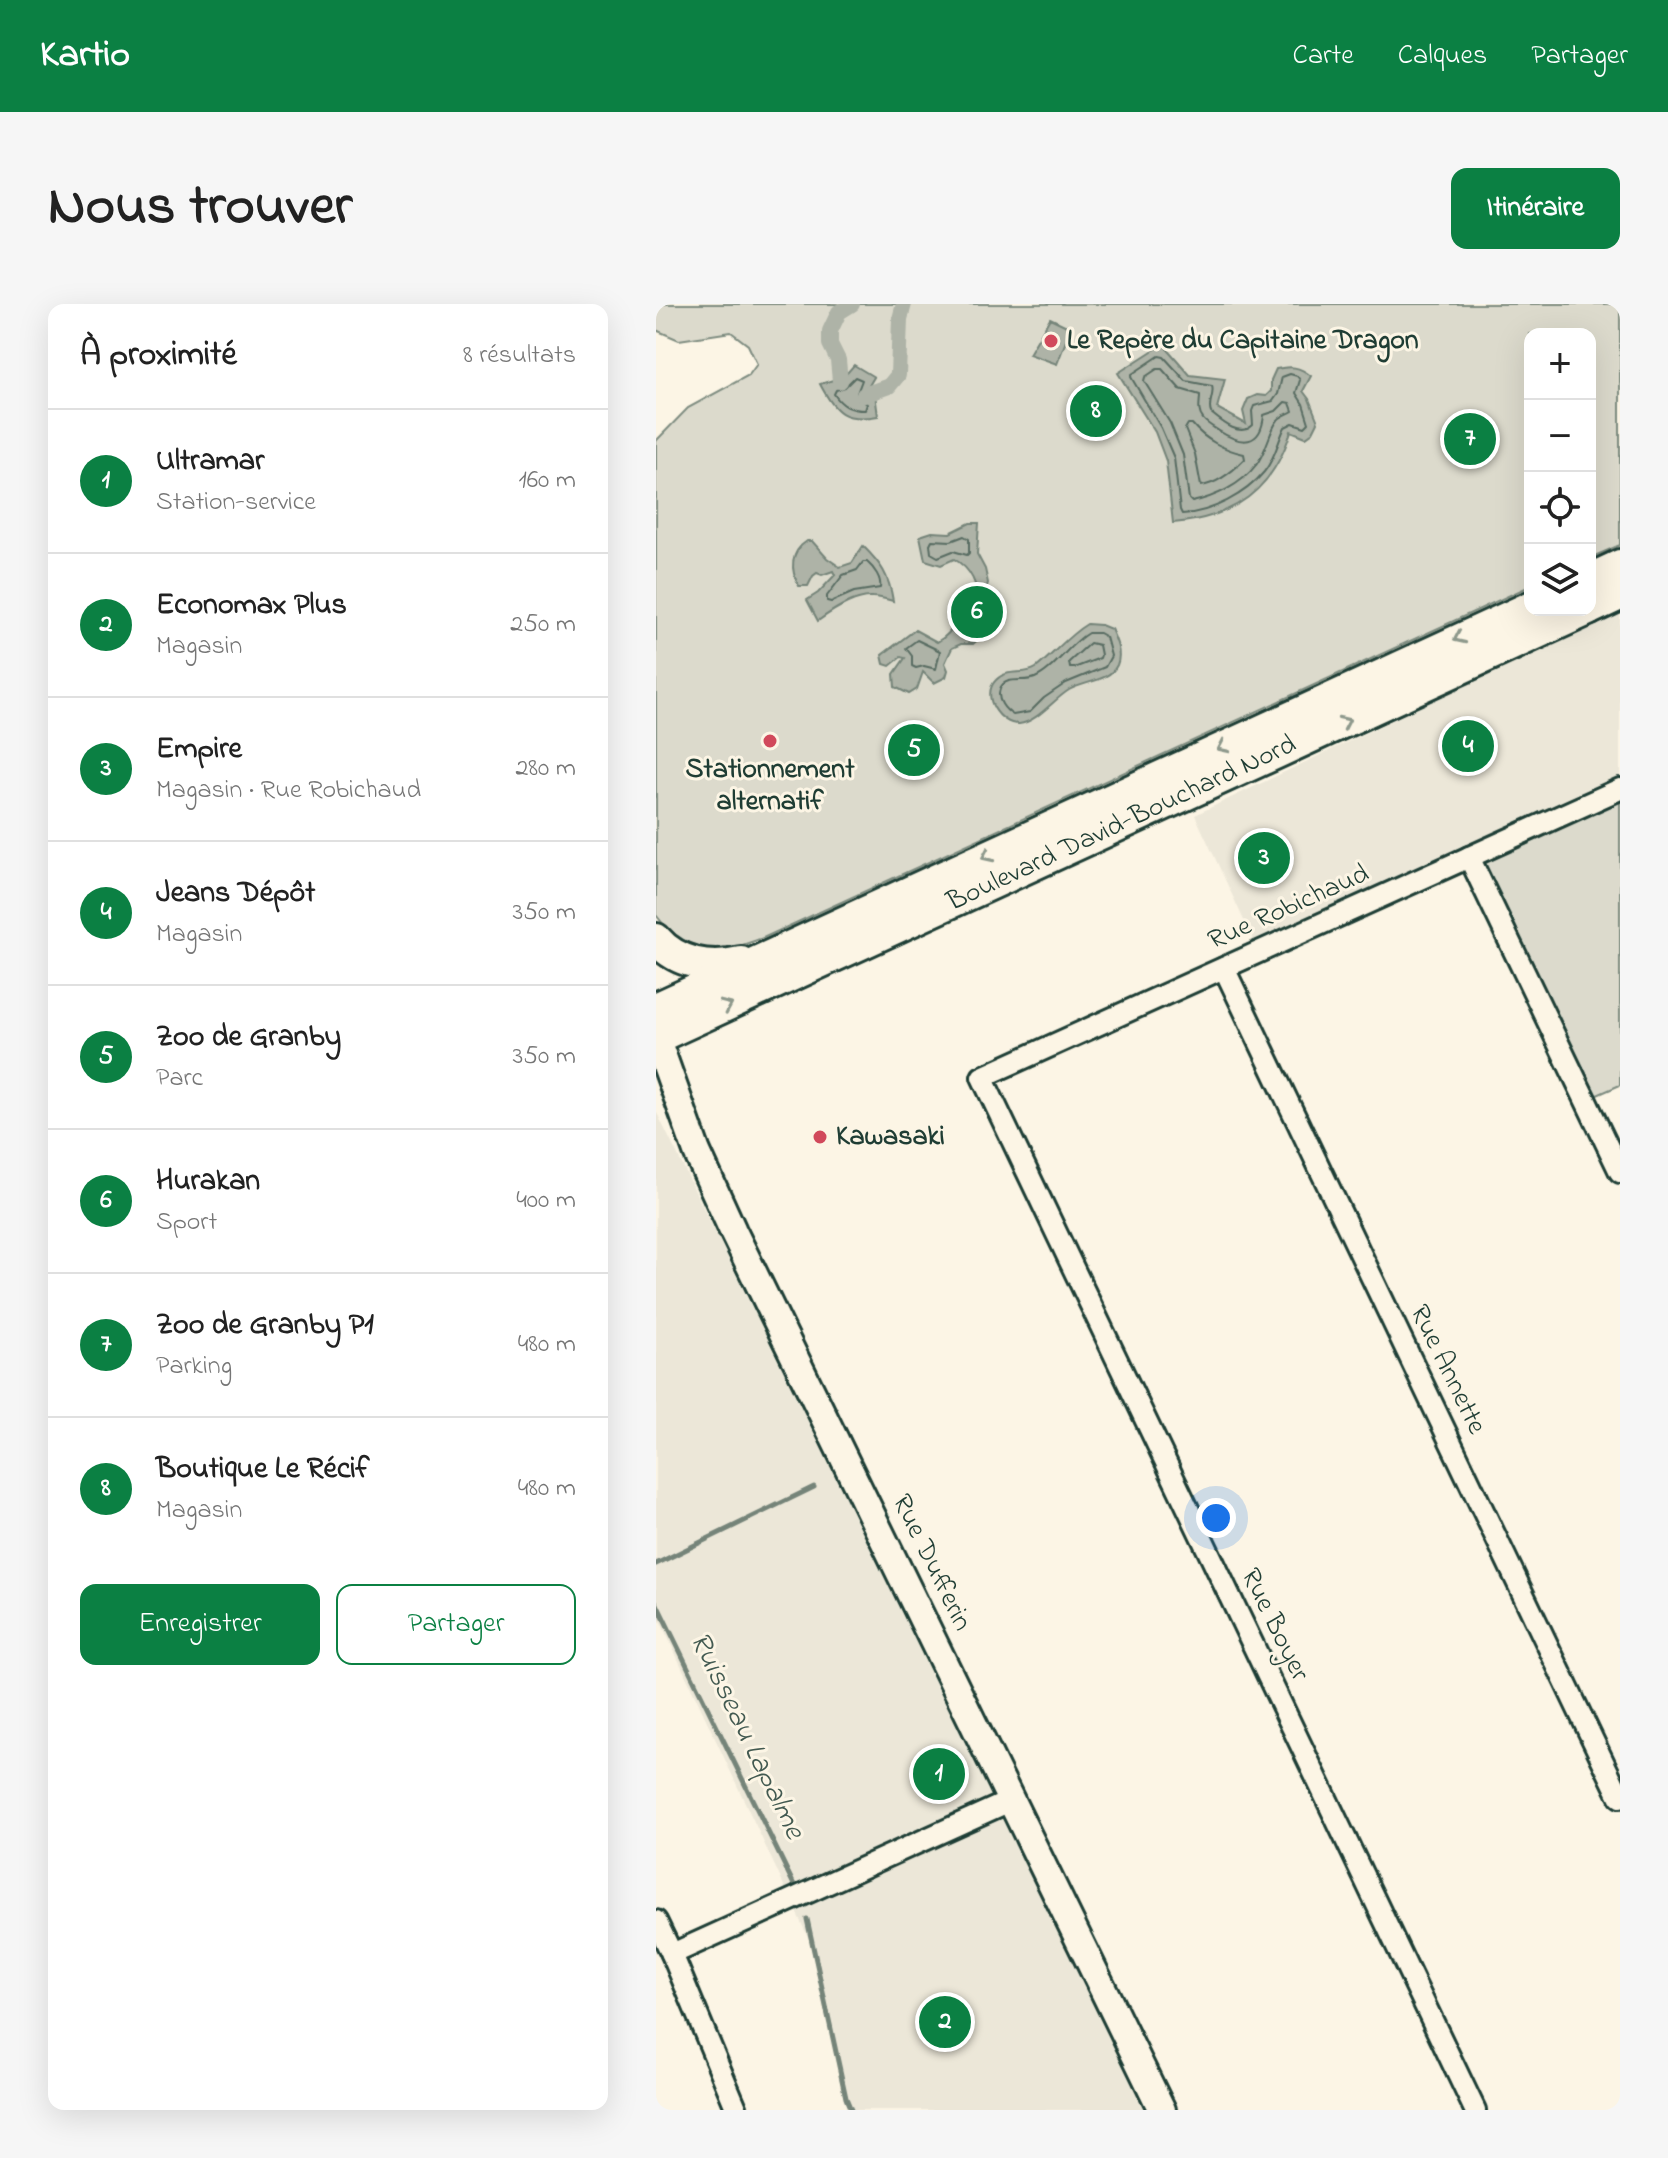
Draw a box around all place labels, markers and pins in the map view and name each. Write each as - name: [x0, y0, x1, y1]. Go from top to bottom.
- place label: Le Repère du Capitaine Dragon: [1067, 321, 1419, 363]
- marker: Le Repère du Capitaine Dragon: [1042, 332, 1060, 350]
- pin: 8: [1070, 381, 1122, 441]
- pin: 7: [1444, 409, 1496, 469]
- pin: 6: [951, 582, 1003, 642]
- pin: 4: [1442, 716, 1494, 776]
- pin: 5: [888, 720, 940, 780]
- marker: Stationnement alternatif: [761, 732, 779, 750]
- place label: Stationnement alternatif: [685, 750, 855, 823]
- pin: 3: [1238, 828, 1290, 888]
- place label: Kawasaki: [836, 1117, 945, 1158]
- marker: Kawasaki: [811, 1128, 829, 1146]
- pin: 1: [913, 1744, 965, 1804]
- pin: 2: [919, 1992, 971, 2052]

